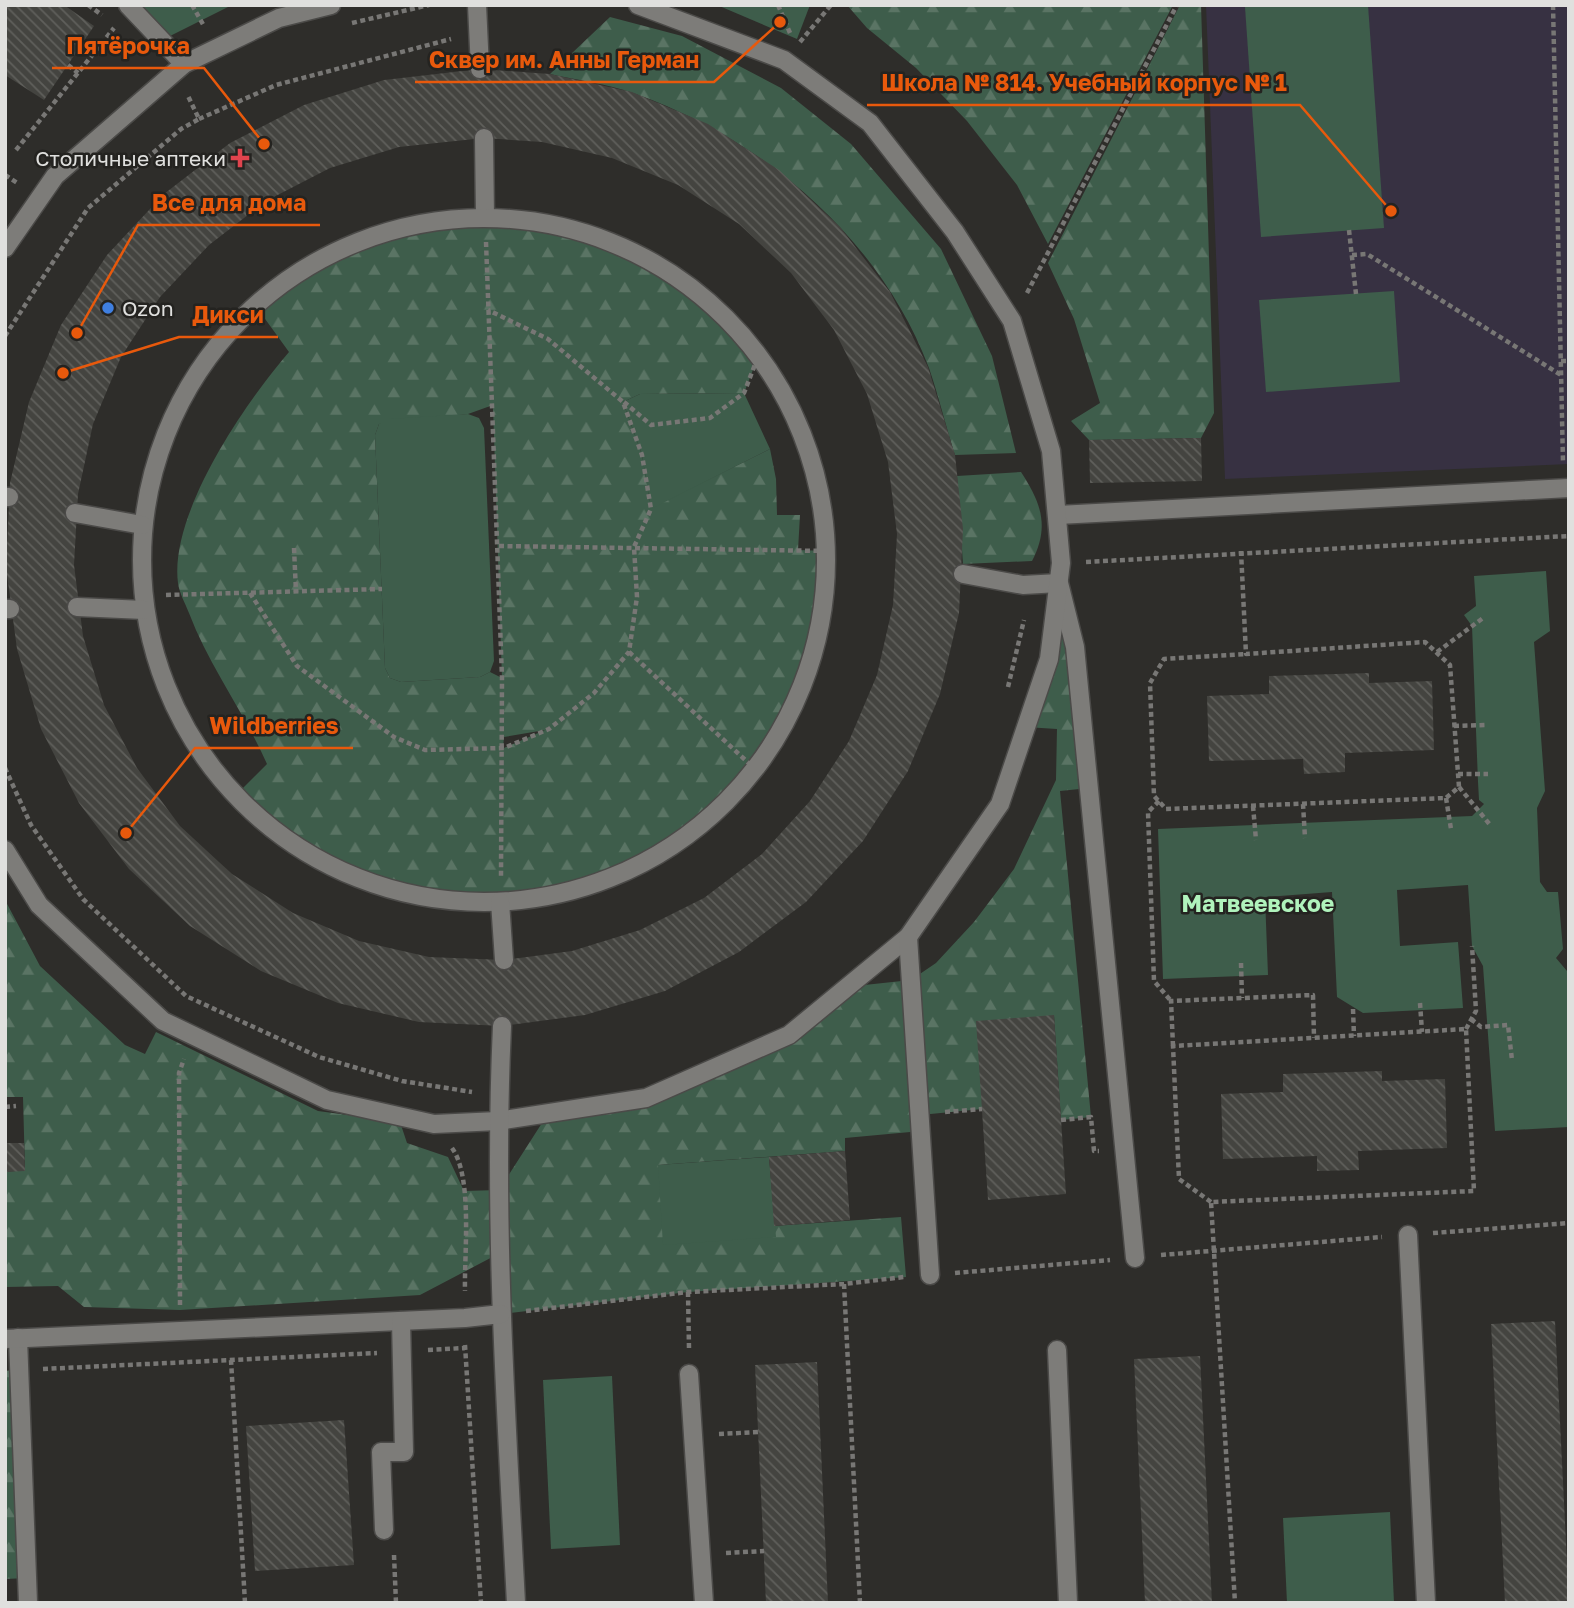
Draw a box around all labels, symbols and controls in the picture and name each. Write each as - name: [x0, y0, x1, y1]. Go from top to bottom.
- callout: Пятёрочка: [52, 24, 204, 68]
- text: Пятёрочка: [66, 31, 190, 59]
- callout: Сквер им. Анны Герман: [415, 38, 714, 82]
- text: Сквер им. Анны Герман: [429, 45, 699, 73]
- callout: Школа № 814. Учебный корпус № 1: [867, 61, 1300, 105]
- text: Школа № 814. Учебный корпус № 1: [881, 68, 1287, 96]
- place label: Столичные аптеки: [35, 145, 226, 171]
- marker: Столичные аптеки: [232, 150, 248, 166]
- callout: Все для дома: [138, 181, 320, 225]
- text: Все для дома: [152, 188, 306, 216]
- callout: Дикси: [179, 293, 278, 337]
- place label: Ozon: [122, 295, 174, 321]
- marker: Ozon: [100, 300, 116, 316]
- text: Дикси: [192, 300, 264, 328]
- callout: Wildberries: [195, 704, 353, 748]
- text: Wildberries: [209, 711, 339, 739]
- district label: Матвеевское: [1182, 889, 1334, 917]

